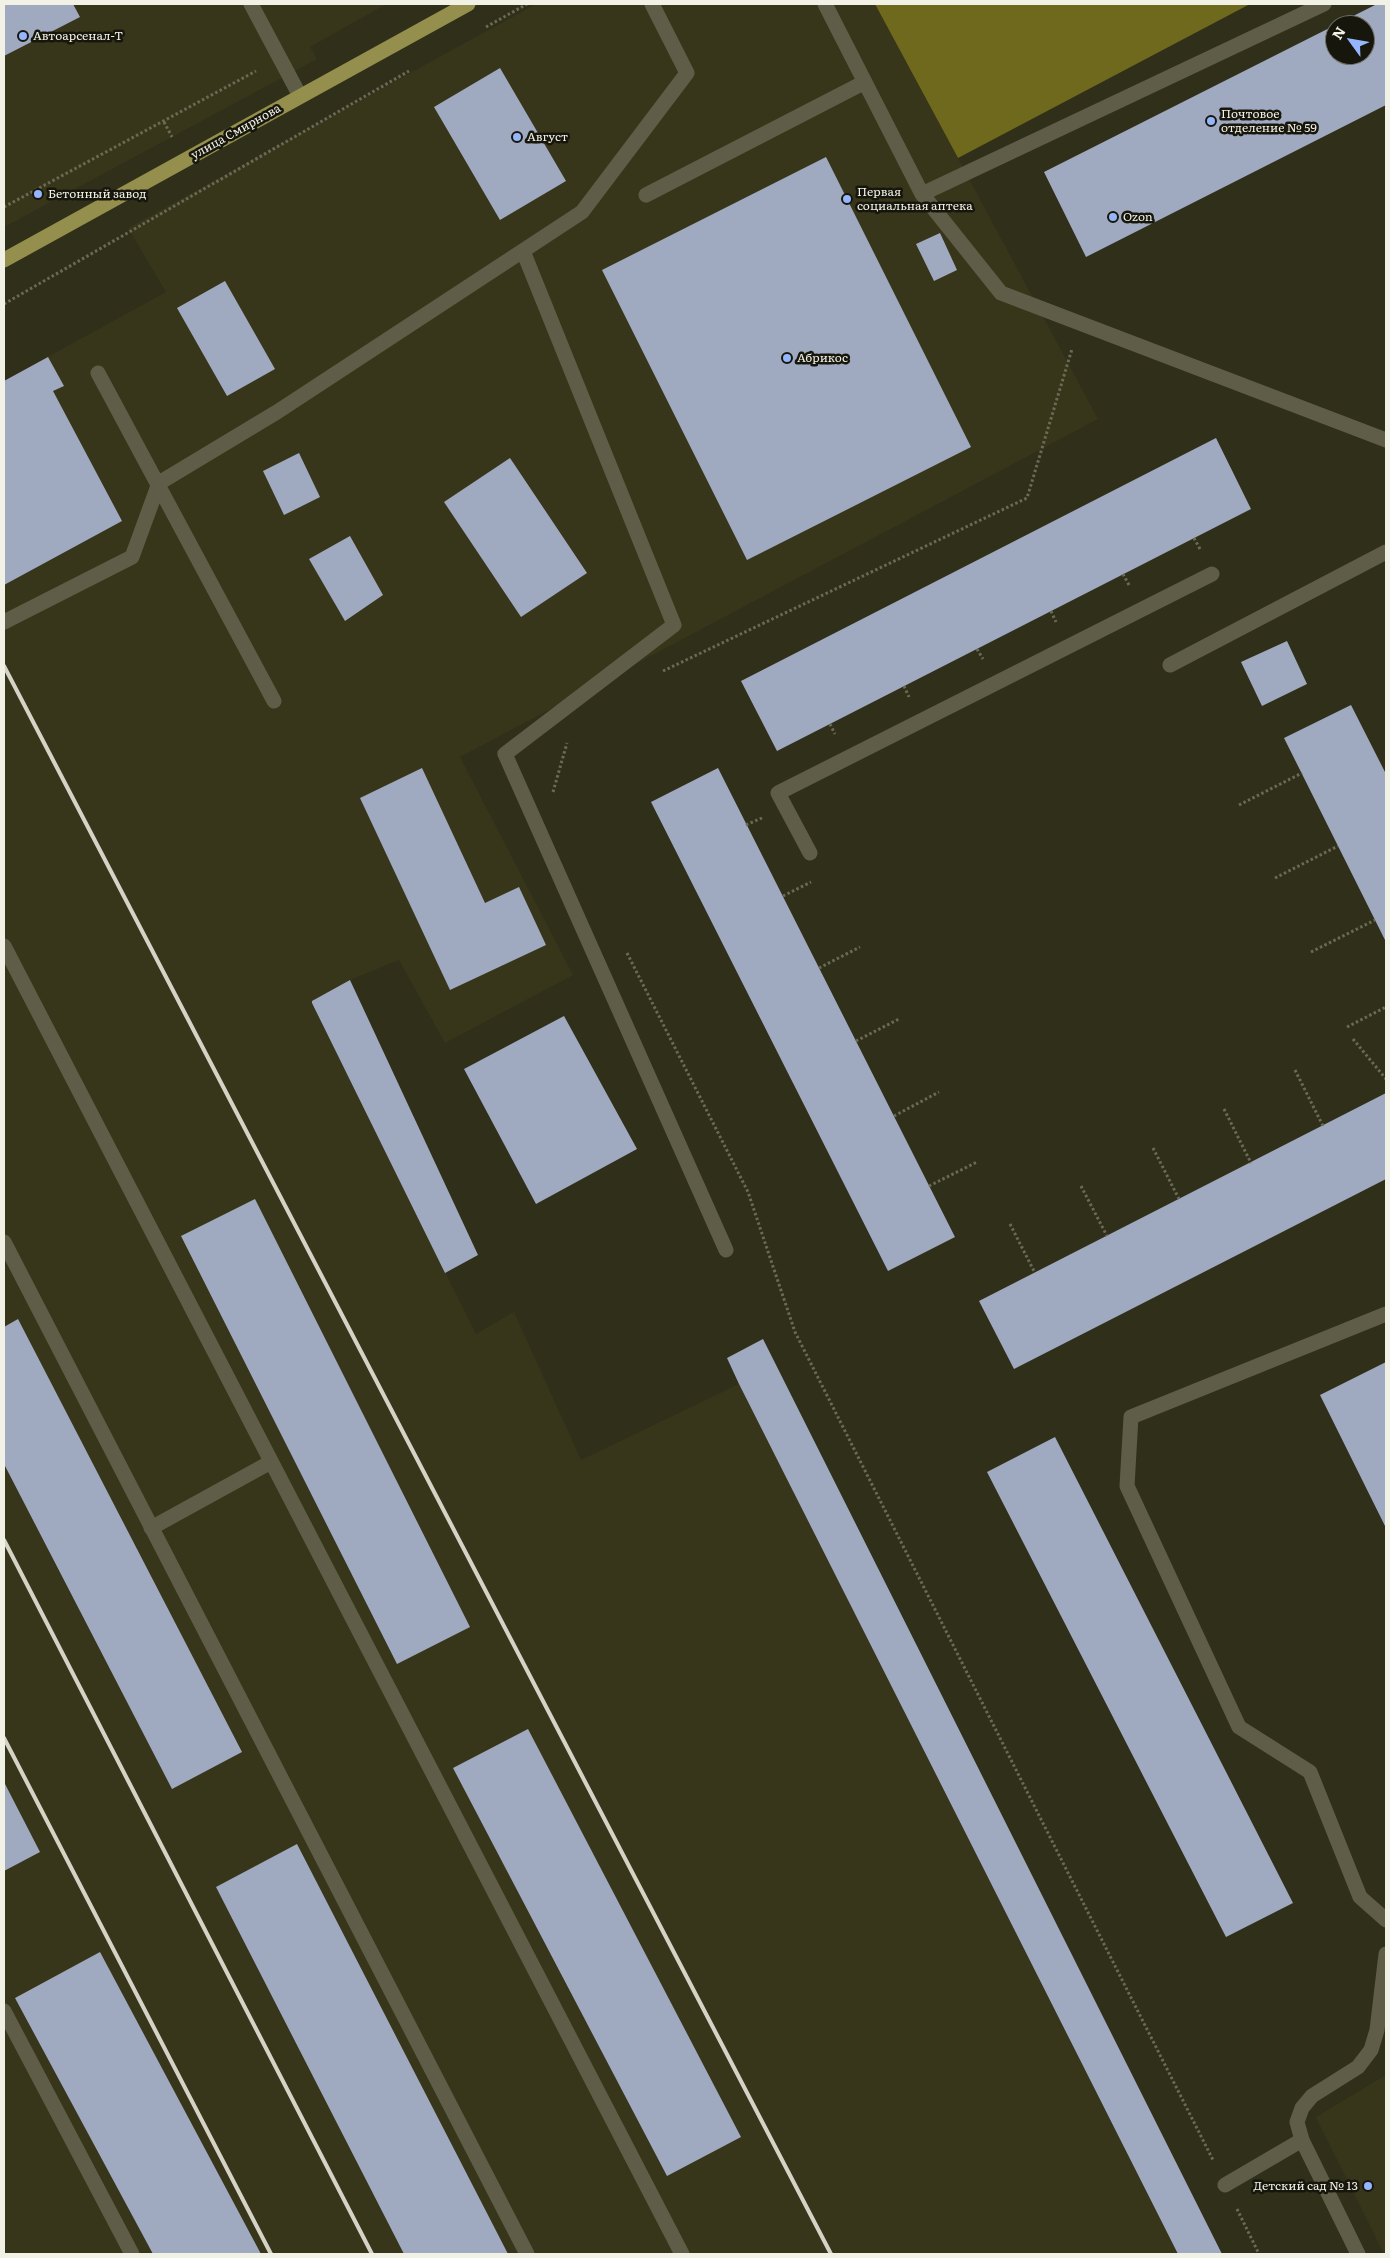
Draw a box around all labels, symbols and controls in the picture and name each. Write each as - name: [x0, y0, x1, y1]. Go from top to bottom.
- north arrow: [1325, 15, 1375, 65]
- text: N: [1327, 22, 1350, 43]
- place label: Автоарсенал-Т: [33, 29, 123, 43]
- marker: Автоарсенал-Т: [17, 30, 29, 42]
- street label: улица Смирнова: [188, 101, 284, 163]
- place label: Почтовое отделение № 59: [1221, 107, 1317, 135]
- marker: Почтовое отделение № 59: [1205, 115, 1217, 127]
- place label: Август: [527, 130, 568, 144]
- marker: Август: [511, 131, 523, 143]
- place label: Первая социальная аптека: [857, 185, 973, 213]
- place label: Бетонный завод: [48, 187, 146, 201]
- marker: Бетонный завод: [32, 188, 44, 200]
- marker: Первая социальная аптека: [841, 193, 853, 205]
- place label: Ozon: [1123, 210, 1153, 224]
- marker: Ozon: [1107, 211, 1119, 223]
- place label: Абрикос: [797, 351, 848, 365]
- marker: Абрикос: [781, 352, 793, 364]
- place label: Детский сад № 13: [1253, 2179, 1358, 2193]
- marker: Детский сад № 13: [1362, 2180, 1374, 2192]

